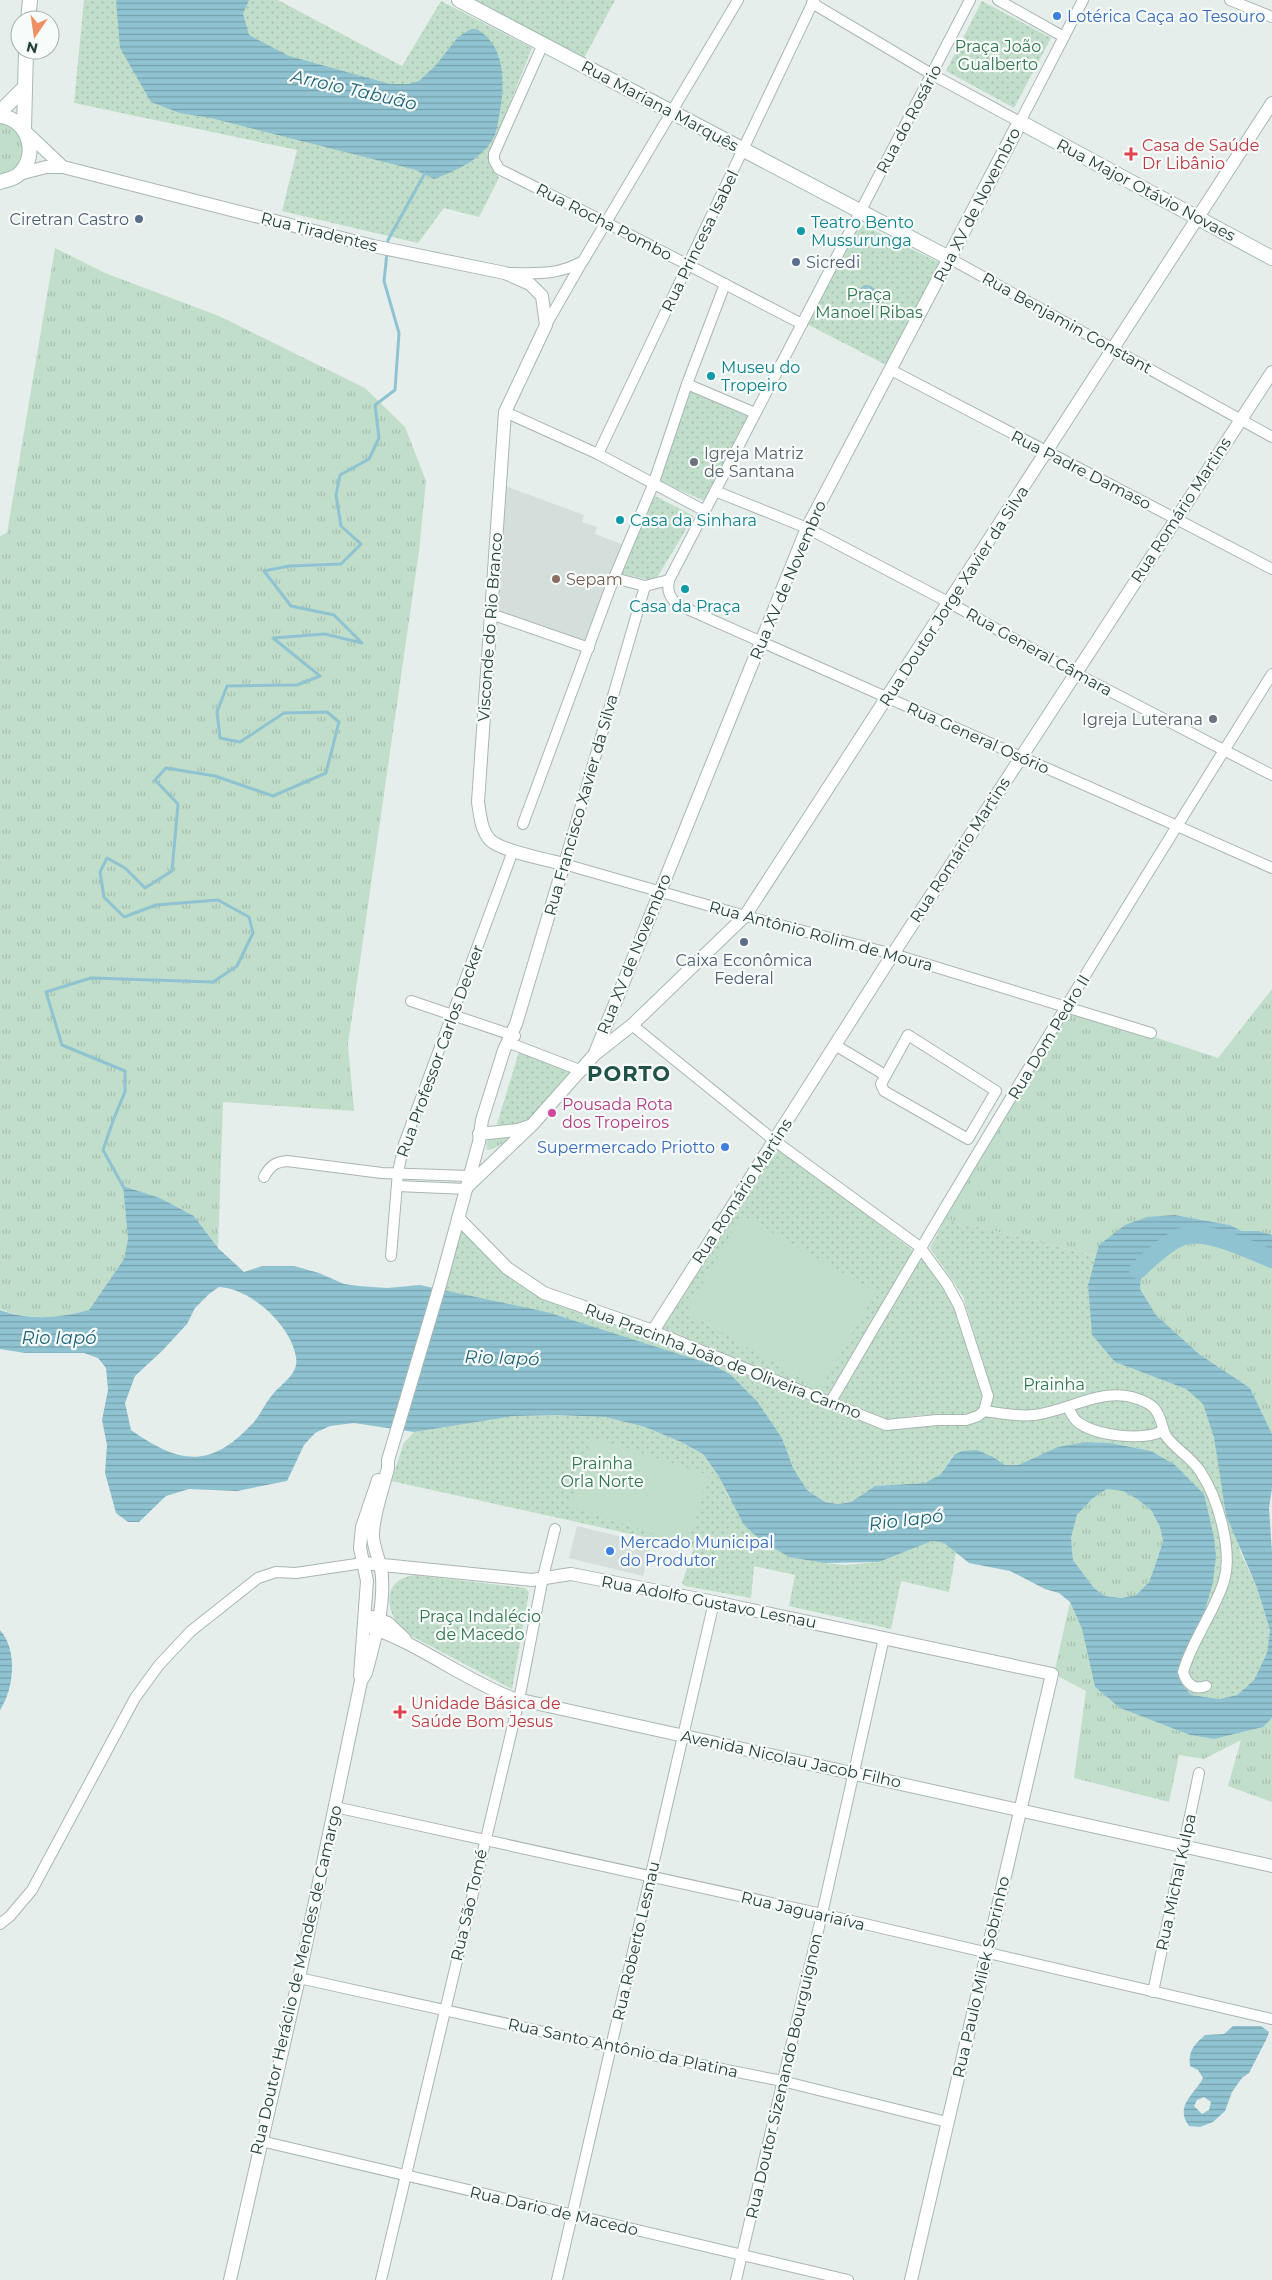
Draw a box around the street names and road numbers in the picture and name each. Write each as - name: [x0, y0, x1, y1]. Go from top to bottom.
- street label: Rua Mariana Marquês: [578, 56, 742, 156]
- street label: Rua do Rosário: [872, 61, 946, 177]
- street label: Rua XV de Novembro: [930, 124, 1024, 286]
- street label: Rua Major Otávio Novaes: [1053, 135, 1239, 245]
- street label: Rua Princesa Isabel: [657, 167, 743, 315]
- street label: Rua Rocha Pombo: [533, 179, 675, 265]
- street label: Rua Tiradentes: [259, 208, 380, 256]
- street label: Rua Benjamin Constant: [979, 268, 1156, 378]
- street label: Rua Padre Damaso: [1008, 426, 1154, 514]
- street label: Rua Romário Martins: [1127, 434, 1235, 586]
- street label: Rua Doutor Jorge Xavier da Silva: [875, 482, 1033, 710]
- street label: Rua XV de Novembro: [746, 498, 830, 662]
- street label: Visconde do Rio Branco: [474, 532, 506, 722]
- street label: Rua General Câmara: [962, 604, 1116, 700]
- street label: Rua Francisco Xavier da Silva: [540, 692, 622, 918]
- street label: Rua General Osório: [904, 698, 1052, 778]
- street label: Rua Romário Martins: [906, 774, 1014, 926]
- street label: Rua XV de Novembro: [593, 871, 675, 1037]
- street label: Rua Antônio Rolim de Moura: [707, 897, 935, 975]
- street label: Rua Professor Carlos Decker: [393, 942, 487, 1160]
- street label: Rua Dom Pedro II: [1004, 971, 1094, 1103]
- street label: Rua Romário Martins: [688, 1115, 796, 1267]
- street label: Rua Pracinha João de Oliveira Carmo: [582, 1299, 864, 1423]
- street label: Rua Adolfo Gustavo Lesnau: [600, 1572, 818, 1632]
- street label: Avenida Nicolau Jacob Filho: [679, 1726, 903, 1792]
- street label: Rua Doutor Heráclio de Mendes de Camargo: [246, 1803, 346, 2157]
- street label: Rua Michal Kulpa: [1152, 1812, 1200, 1952]
- street label: Rua São Tomé: [447, 1847, 491, 1963]
- street label: Rua Roberto Lesnau: [608, 1859, 664, 2023]
- street label: Rua Paulo Milek Sobrinho: [949, 1874, 1013, 2080]
- street label: Rua Jaguariaíva: [739, 1887, 867, 1935]
- street label: Rua Doutor Sizenando Bourguignon: [742, 1931, 826, 2221]
- street label: Rua Santo Antônio da Platina: [506, 2014, 740, 2082]
- street label: Rua Dario de Macedo: [468, 2182, 640, 2240]

